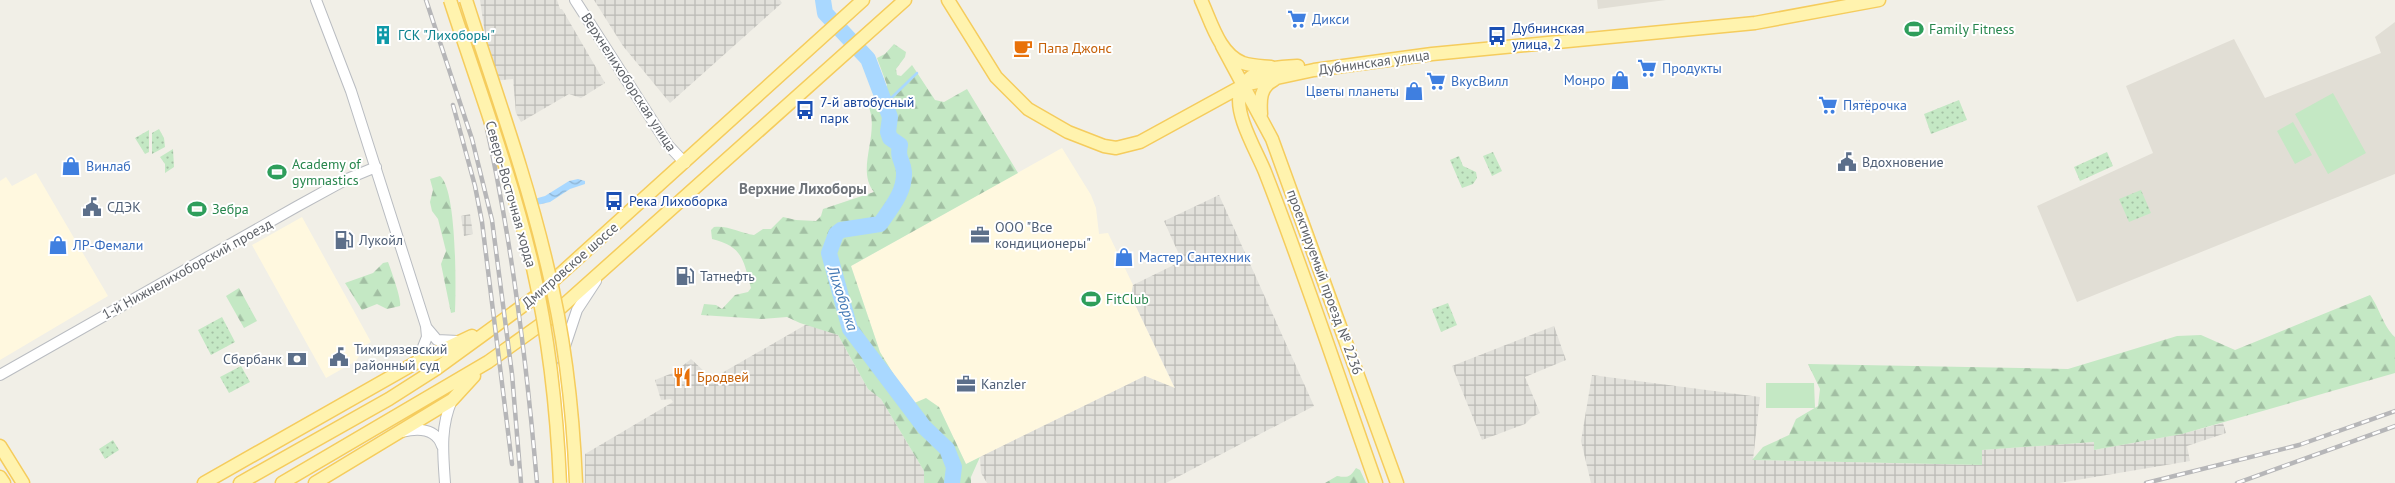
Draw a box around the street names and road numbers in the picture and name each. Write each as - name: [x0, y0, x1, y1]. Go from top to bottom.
- street label: Верхнелихоборская улица: [577, 9, 681, 155]
- street label: Дубнинская улица: [1317, 45, 1431, 79]
- street label: Северо-Восточная хорда: [481, 119, 541, 269]
- street label: проектируемый проезд № 2236: [1283, 187, 1367, 377]
- street label: 1-й Нижнелихоборский проезд: [99, 214, 276, 323]
- street label: Дмитровское шоссе: [518, 218, 622, 312]

